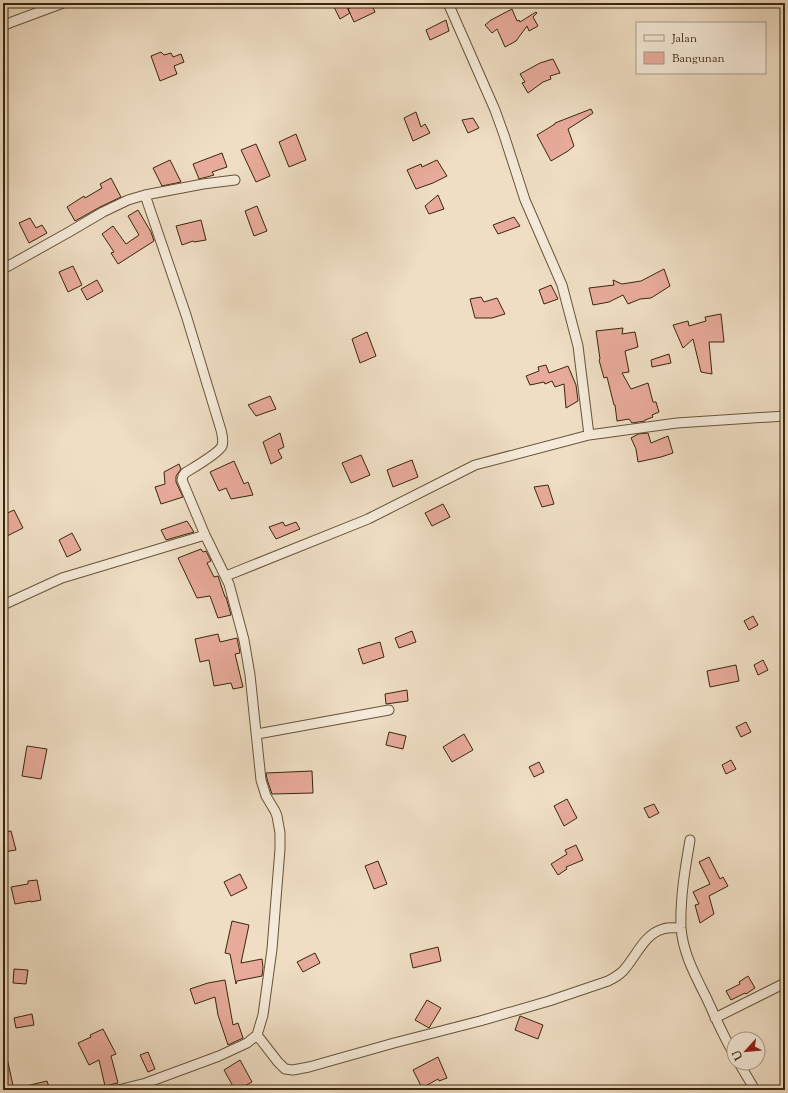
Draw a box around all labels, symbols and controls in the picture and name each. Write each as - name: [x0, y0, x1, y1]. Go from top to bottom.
- legend: [636, 22, 766, 74]
- text: Jalan: [671, 30, 697, 48]
- text: Bangunan: [672, 50, 725, 68]
- north arrow: [726, 1031, 766, 1071]
- text: U: [729, 1047, 748, 1064]

